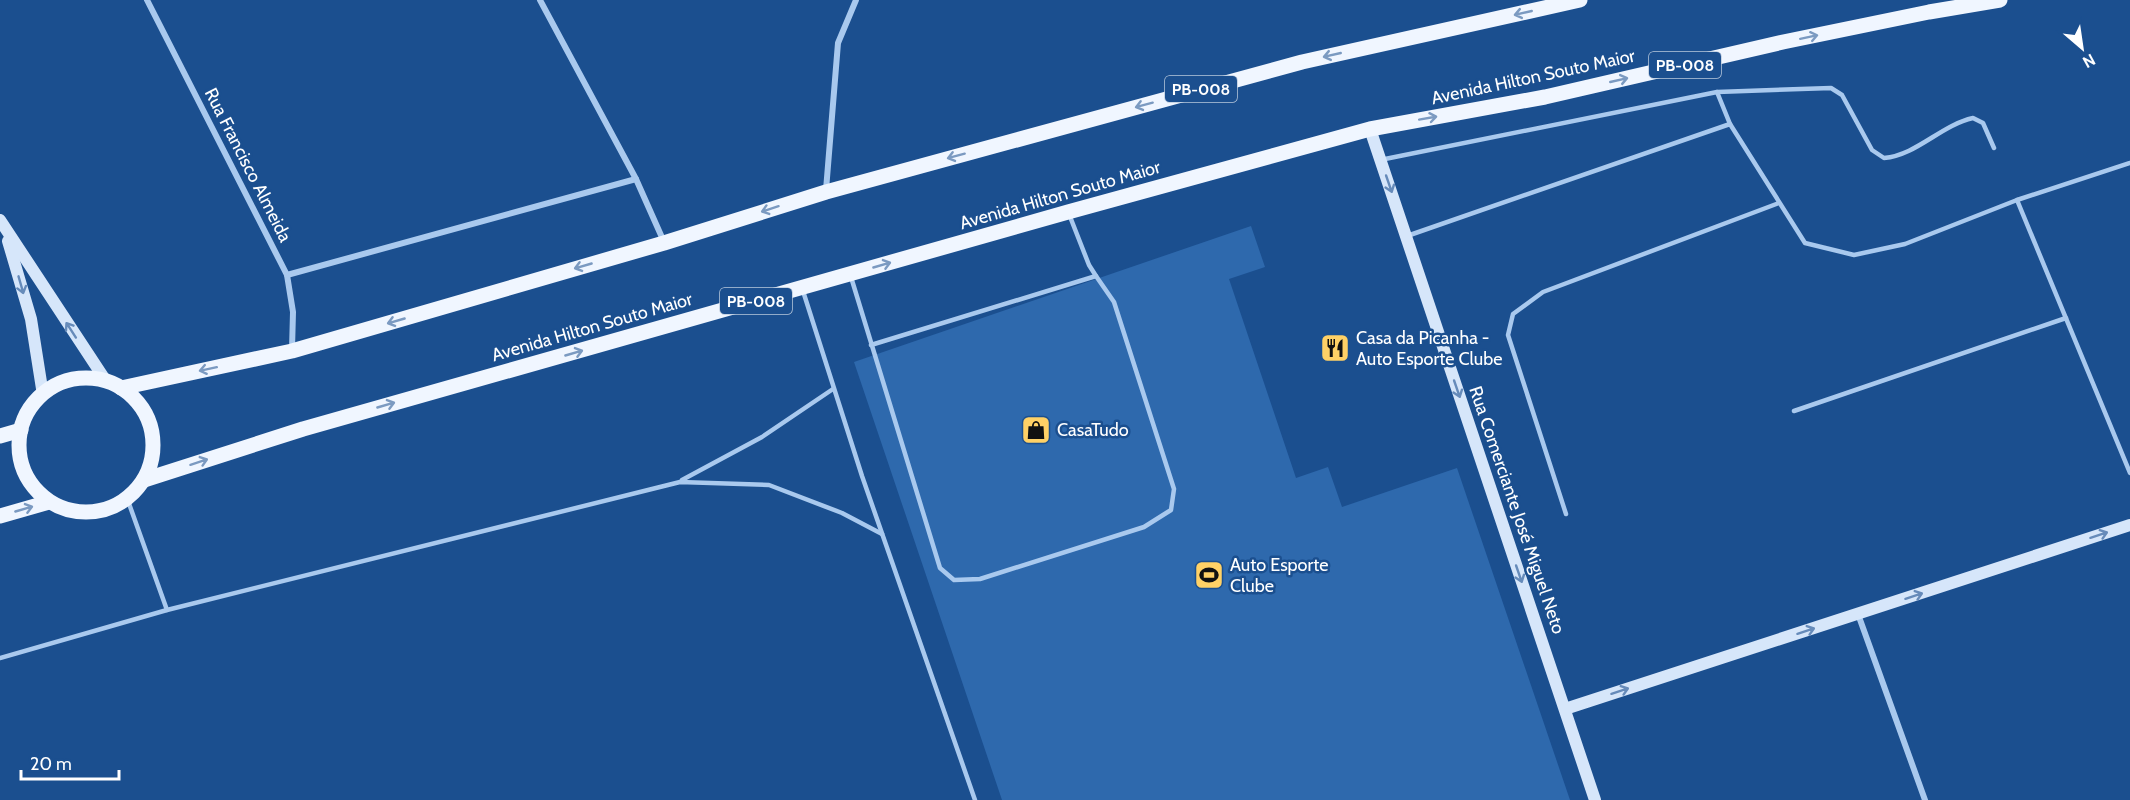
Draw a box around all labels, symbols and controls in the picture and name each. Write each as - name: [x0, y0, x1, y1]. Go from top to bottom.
- one-way arrow: [1513, 7, 1532, 19]
- north arrow: [2052, 18, 2112, 78]
- one-way arrow: [1799, 30, 1818, 42]
- street label: Avenida Hilton Souto Maior: [1429, 45, 1637, 109]
- one-way arrow: [1323, 50, 1343, 61]
- text: N: [2079, 50, 2099, 72]
- road number: PB-008: [1649, 52, 1721, 78]
- one-way arrow: [1608, 74, 1628, 85]
- road number: PB-008: [1165, 76, 1237, 102]
- street label: Rua Francisco Almeida: [200, 84, 296, 246]
- one-way arrow: [1135, 100, 1154, 111]
- one-way arrow: [1417, 112, 1437, 123]
- one-way arrow: [947, 151, 966, 162]
- street label: Avenida Hilton Souto Maior: [957, 156, 1163, 234]
- one-way arrow: [1384, 174, 1395, 193]
- one-way arrow: [761, 205, 780, 216]
- one-way arrow: [873, 259, 892, 270]
- one-way arrow: [574, 261, 593, 272]
- one-way arrow: [16, 275, 27, 294]
- street label: Avenida Hilton Souto Maior: [489, 288, 695, 366]
- road number: PB-008: [720, 288, 792, 314]
- one-way arrow: [387, 315, 406, 327]
- one-way arrow: [64, 322, 76, 339]
- place label: Casa da Picanha - Auto Esporte Clube: [1356, 327, 1502, 370]
- restaurant icon: Casa da Picanha - Auto Esporte Clube: [1319, 332, 1351, 364]
- one-way arrow: [564, 346, 583, 358]
- one-way arrow: [198, 364, 217, 376]
- one-way arrow: [1453, 379, 1464, 398]
- street label: Rua Comerciante José Miguel Neto: [1464, 383, 1570, 637]
- one-way arrow: [376, 399, 395, 410]
- shop icon: CasaTudo: [1020, 414, 1052, 446]
- place label: CasaTudo: [1057, 419, 1129, 441]
- one-way arrow: [189, 456, 208, 467]
- one-way arrow: [15, 503, 34, 514]
- one-way arrow: [2089, 529, 2108, 540]
- place label: Auto Esporte Clube: [1230, 554, 1328, 597]
- sports icon: Auto Esporte Clube: [1193, 559, 1225, 591]
- one-way arrow: [1515, 564, 1526, 583]
- one-way arrow: [1904, 589, 1923, 600]
- one-way arrow: [1796, 625, 1815, 636]
- one-way arrow: [1610, 685, 1629, 696]
- scale bar: [21, 743, 118, 781]
- text: 20 m: [30, 753, 72, 775]

